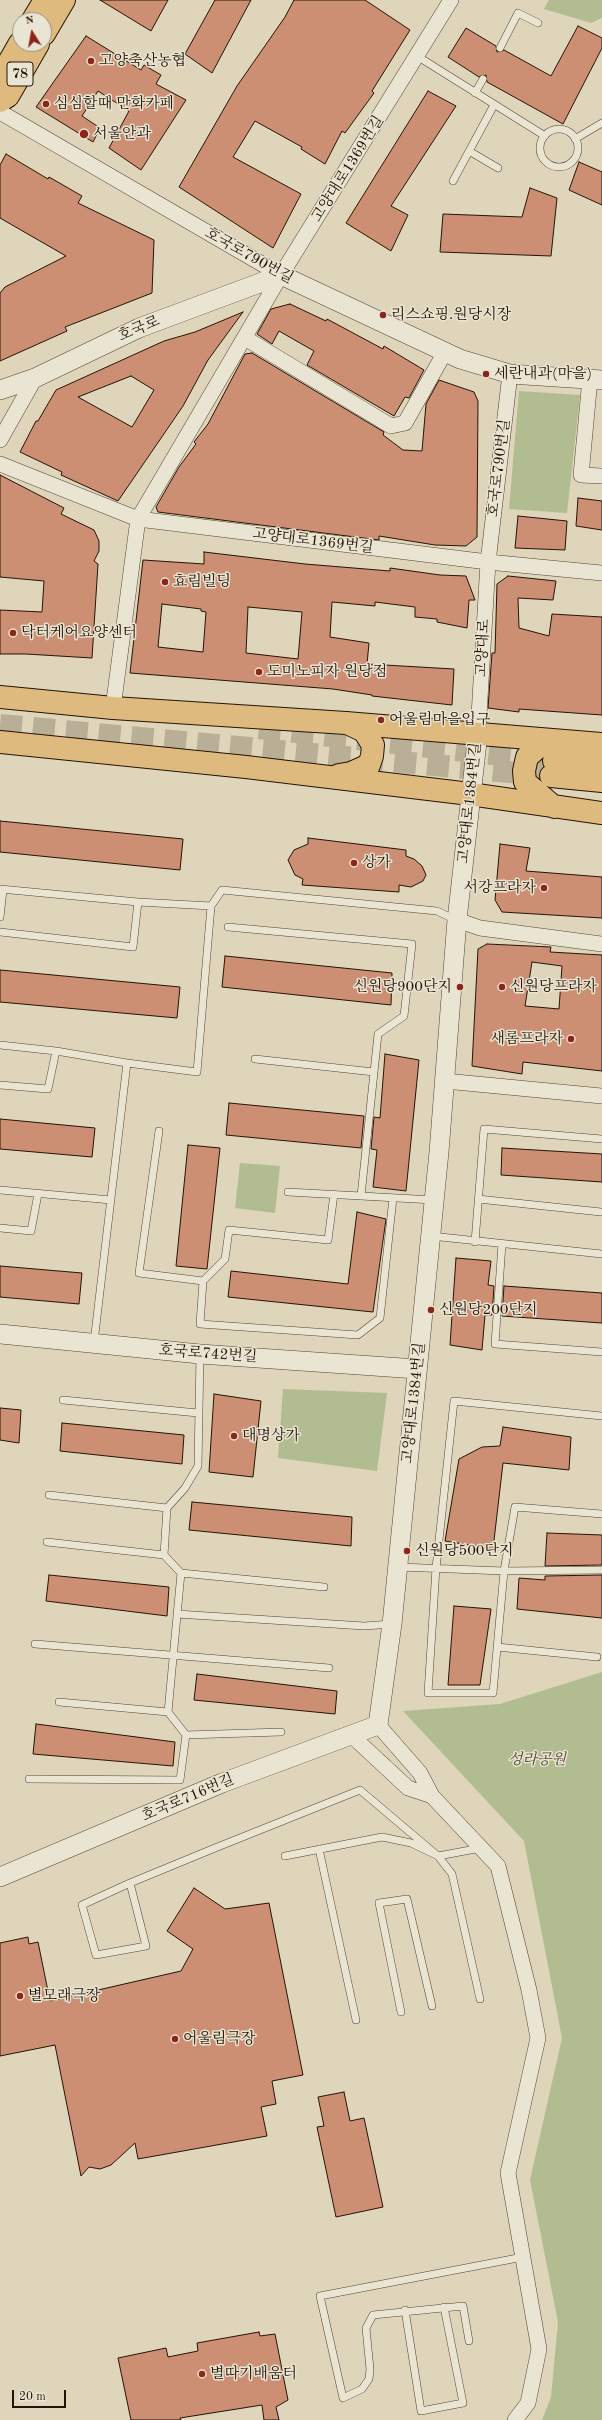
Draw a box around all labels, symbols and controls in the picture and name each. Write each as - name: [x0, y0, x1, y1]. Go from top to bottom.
- north arrow: [12, 12, 52, 52]
- text: N: [25, 15, 35, 27]
- place label: 고양축산농협: [99, 52, 186, 70]
- marker: 고양축산농협: [86, 56, 96, 66]
- road number: 78: [7, 62, 33, 86]
- place label: 심심할때 만화카페: [54, 95, 174, 113]
- marker: 심심할때 만화카페: [41, 99, 51, 109]
- street label: 고양대로1369번길: [308, 113, 388, 225]
- place label: 서울안과: [93, 125, 151, 143]
- marker: 서울안과: [78, 128, 90, 140]
- street label: 호국로790번길: [202, 224, 296, 288]
- place label: 리스쇼핑.원당시장: [391, 306, 511, 324]
- marker: 리스쇼핑.원당시장: [378, 310, 388, 320]
- street label: 호국로: [115, 312, 163, 346]
- place label: 세란내과(마을): [494, 365, 592, 383]
- marker: 세란내과(마을): [481, 369, 491, 379]
- street label: 호국로790번길: [484, 418, 514, 518]
- street label: 고양대로1369번길: [251, 525, 375, 557]
- place label: 효림빌딩: [173, 573, 231, 591]
- marker: 효림빌딩: [160, 577, 170, 587]
- street label: 고양대로: [472, 619, 494, 677]
- place label: 닥터케어요양센터: [21, 624, 137, 642]
- marker: 닥터케어요양센터: [8, 628, 18, 638]
- place label: 도미노피자 원당점: [267, 663, 387, 681]
- marker: 도미노피자 원당점: [254, 667, 264, 677]
- place label: 어울림마을입구: [389, 711, 490, 729]
- marker: 어울림마을입구: [376, 715, 386, 725]
- street label: 고양대로1384번길: [455, 742, 485, 864]
- place label: 상가: [362, 854, 391, 872]
- marker: 상가: [349, 858, 359, 868]
- place label: 서강프라자: [464, 879, 536, 897]
- marker: 서강프라자: [539, 883, 549, 893]
- place label: 신원당900단지: [353, 978, 452, 996]
- place label: 신원당프라자: [510, 978, 597, 996]
- marker: 신원당900단지: [455, 982, 465, 992]
- marker: 신원당프라자: [497, 982, 507, 992]
- place label: 새롬프라자: [491, 1030, 563, 1048]
- marker: 새롬프라자: [566, 1034, 576, 1044]
- place label: 신원당200단지: [439, 1301, 538, 1319]
- marker: 신원당200단지: [426, 1305, 436, 1315]
- street label: 호국로742번길: [158, 1342, 258, 1366]
- street label: 고양대로1384번길: [399, 1342, 429, 1464]
- place label: 대명상가: [242, 1427, 300, 1445]
- marker: 대명상가: [229, 1431, 239, 1441]
- place label: 신원당500단지: [415, 1542, 514, 1560]
- marker: 신원당500단지: [402, 1546, 412, 1556]
- park label: 성라공원: [508, 1751, 566, 1769]
- street label: 호국로716번길: [139, 1770, 237, 1826]
- place label: 별모래극장: [28, 1987, 100, 2005]
- marker: 별모래극장: [15, 1991, 25, 2001]
- place label: 어울림극장: [183, 2030, 255, 2048]
- marker: 어울림극장: [170, 2034, 180, 2044]
- place label: 별따기배움터: [210, 2365, 297, 2383]
- marker: 별따기배움터: [197, 2369, 207, 2379]
- scale bar: [14, 2382, 68, 2408]
- text: 20 m: [19, 2391, 46, 2403]

